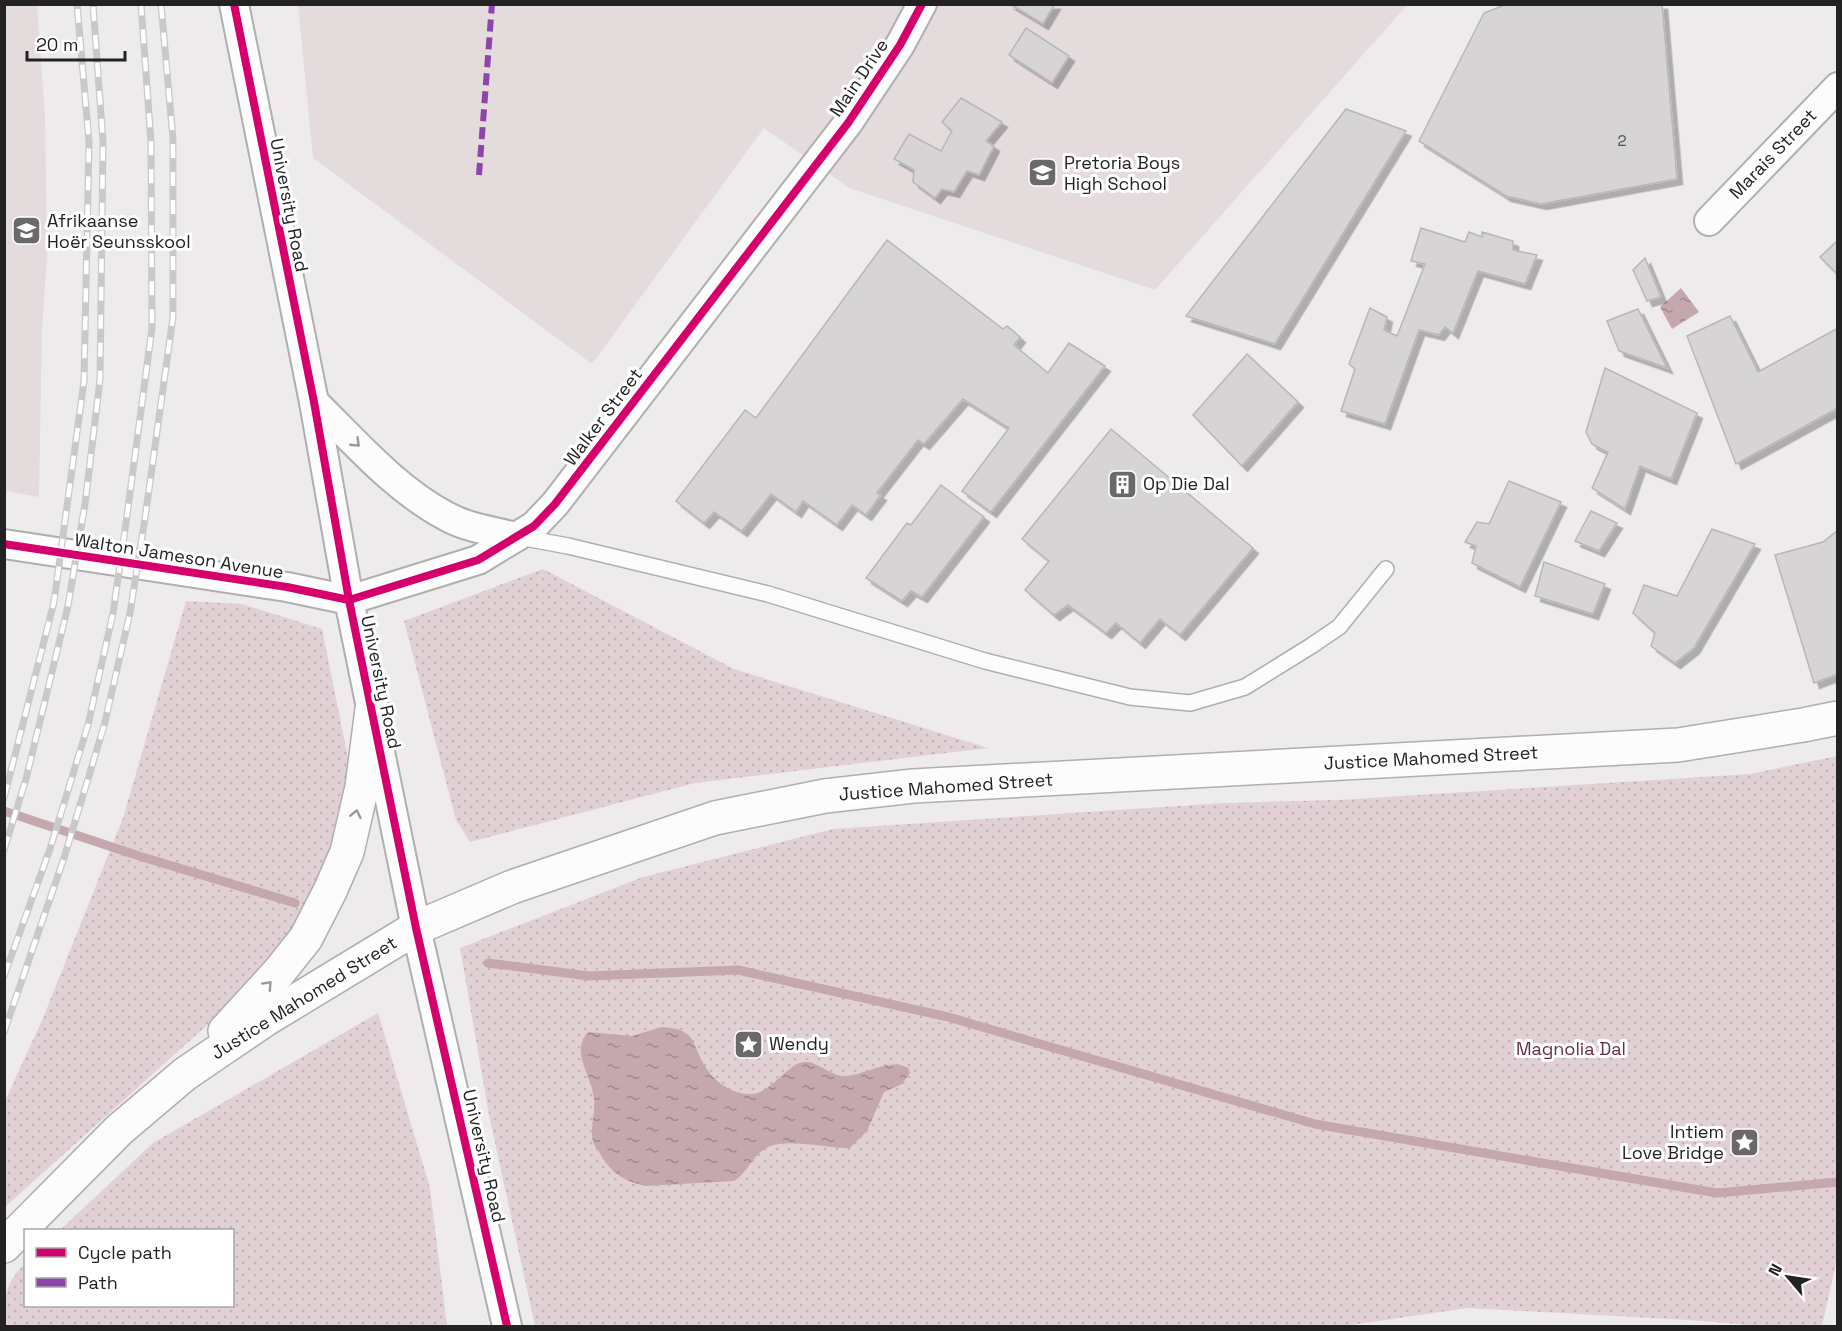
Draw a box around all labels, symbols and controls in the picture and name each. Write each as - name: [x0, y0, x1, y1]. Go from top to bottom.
- scale bar: [27, 24, 124, 62]
- text: 20 m: [36, 33, 79, 56]
- street label: Main Drive: [824, 34, 893, 121]
- street label: Marais Street: [1724, 104, 1821, 203]
- house number: 2: [1617, 131, 1627, 150]
- street label: University Road: [265, 136, 314, 274]
- place label: Pretoria Boys High School: [1064, 151, 1180, 195]
- school or university icon: Pretoria Boys High School: [1027, 157, 1059, 189]
- place label: Afrikaanse Hoër Seunsskool: [47, 209, 191, 253]
- school or university icon: Afrikaanse Hoër Seunsskool: [10, 215, 42, 247]
- street label: Walker Street: [558, 363, 647, 470]
- one-way arrow: [349, 436, 359, 447]
- building icon: Op Die Dal: [1106, 468, 1138, 500]
- place label: Op Die Dal: [1143, 472, 1230, 495]
- street label: Walton Jameson Avenue: [73, 528, 285, 583]
- street label: University Road: [356, 613, 407, 751]
- street label: Justice Mahomed Street: [1323, 740, 1539, 775]
- street label: Justice Mahomed Street: [838, 768, 1054, 805]
- one-way arrow: [349, 809, 362, 819]
- street label: Justice Mahomed Street: [207, 931, 401, 1064]
- one-way arrow: [260, 981, 271, 992]
- place icon: Wendy: [732, 1028, 764, 1060]
- place label: Wendy: [769, 1032, 829, 1055]
- park label: Magnolia Dal: [1516, 1037, 1626, 1060]
- street label: University Road: [458, 1087, 511, 1225]
- place label: Intiem Love Bridge: [1622, 1120, 1724, 1164]
- place icon: Intiem Love Bridge: [1729, 1126, 1761, 1158]
- legend: [24, 1229, 234, 1307]
- text: Cycle path: [78, 1241, 172, 1264]
- north arrow: [1758, 1247, 1818, 1307]
- text: N: [1764, 1260, 1787, 1280]
- text: Path: [78, 1271, 118, 1294]

